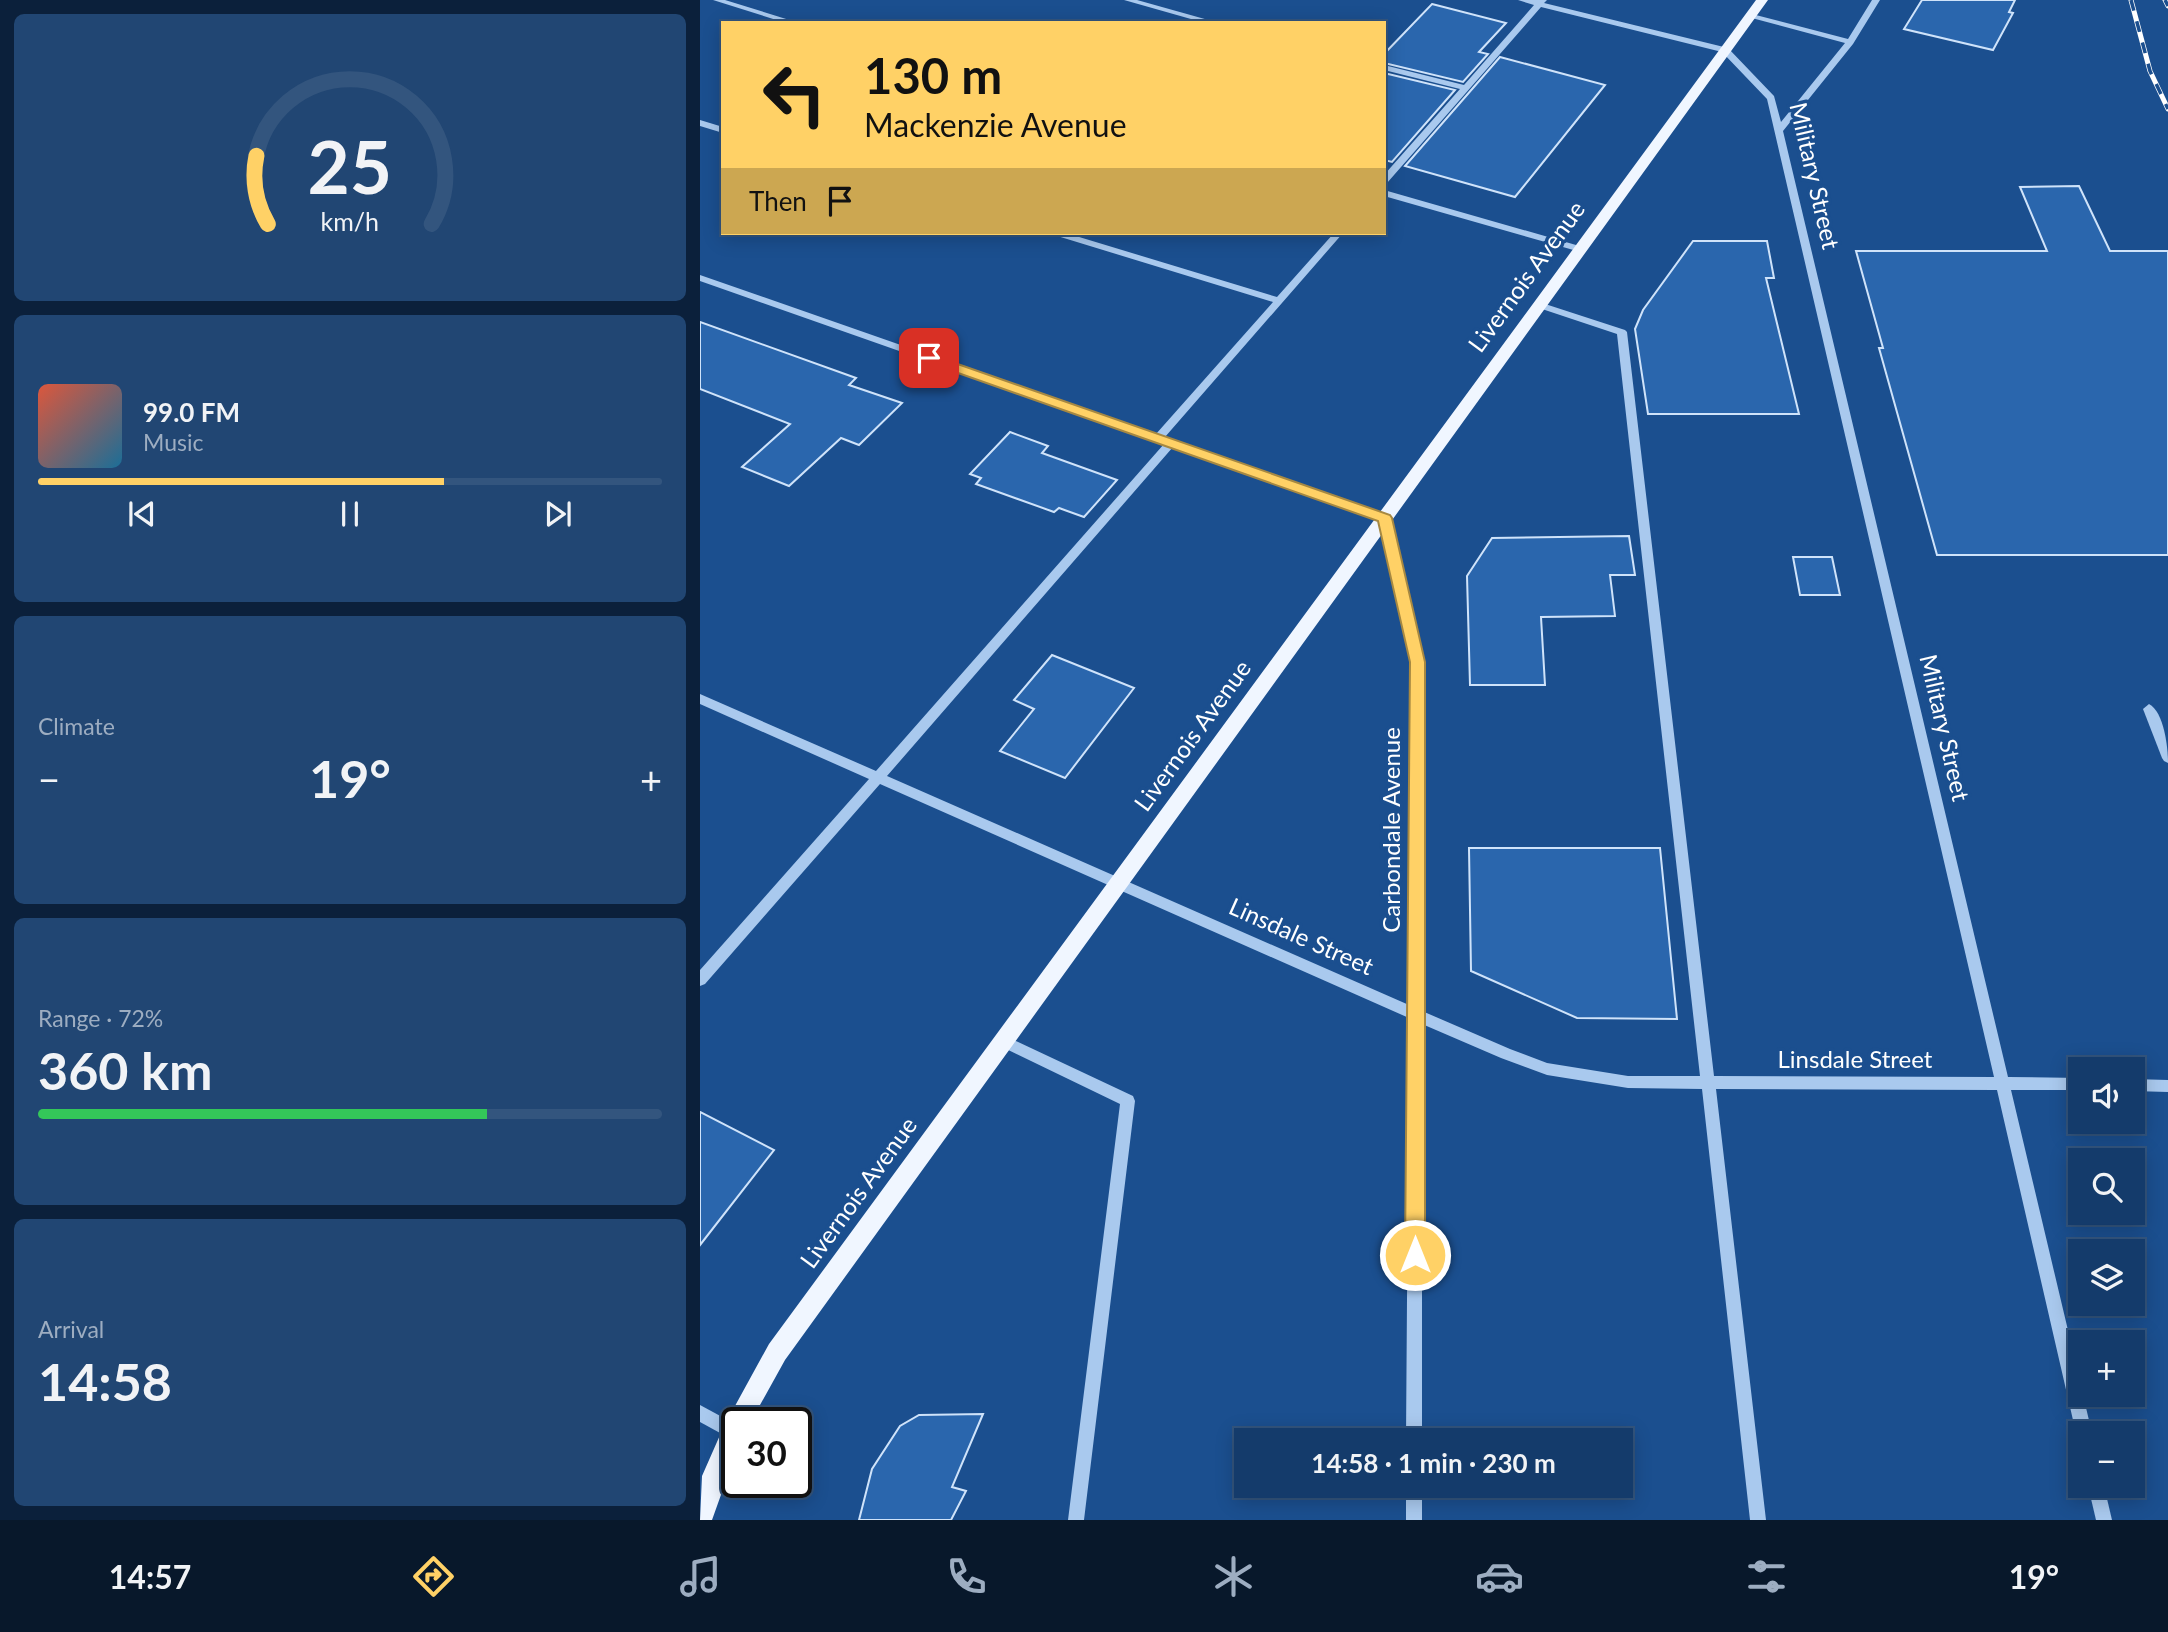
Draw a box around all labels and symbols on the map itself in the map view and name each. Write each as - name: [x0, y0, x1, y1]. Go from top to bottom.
- street label: Military Street: [1784, 99, 1847, 252]
- street label: Livernois Avenue: [1461, 195, 1590, 357]
- pin: [899, 328, 959, 388]
- street label: Military Street: [1914, 651, 1977, 804]
- street label: Livernois Avenue: [1127, 654, 1256, 816]
- street label: Carbondale Avenue: [1376, 727, 1405, 933]
- street label: Linsdale Street: [1225, 891, 1379, 981]
- street label: Linsdale Street: [1778, 1044, 1933, 1073]
- street label: Livernois Avenue: [793, 1111, 922, 1273]
- position arrow: [1378, 1218, 1452, 1292]
- speed limit sign: 30: [721, 1407, 812, 1498]

